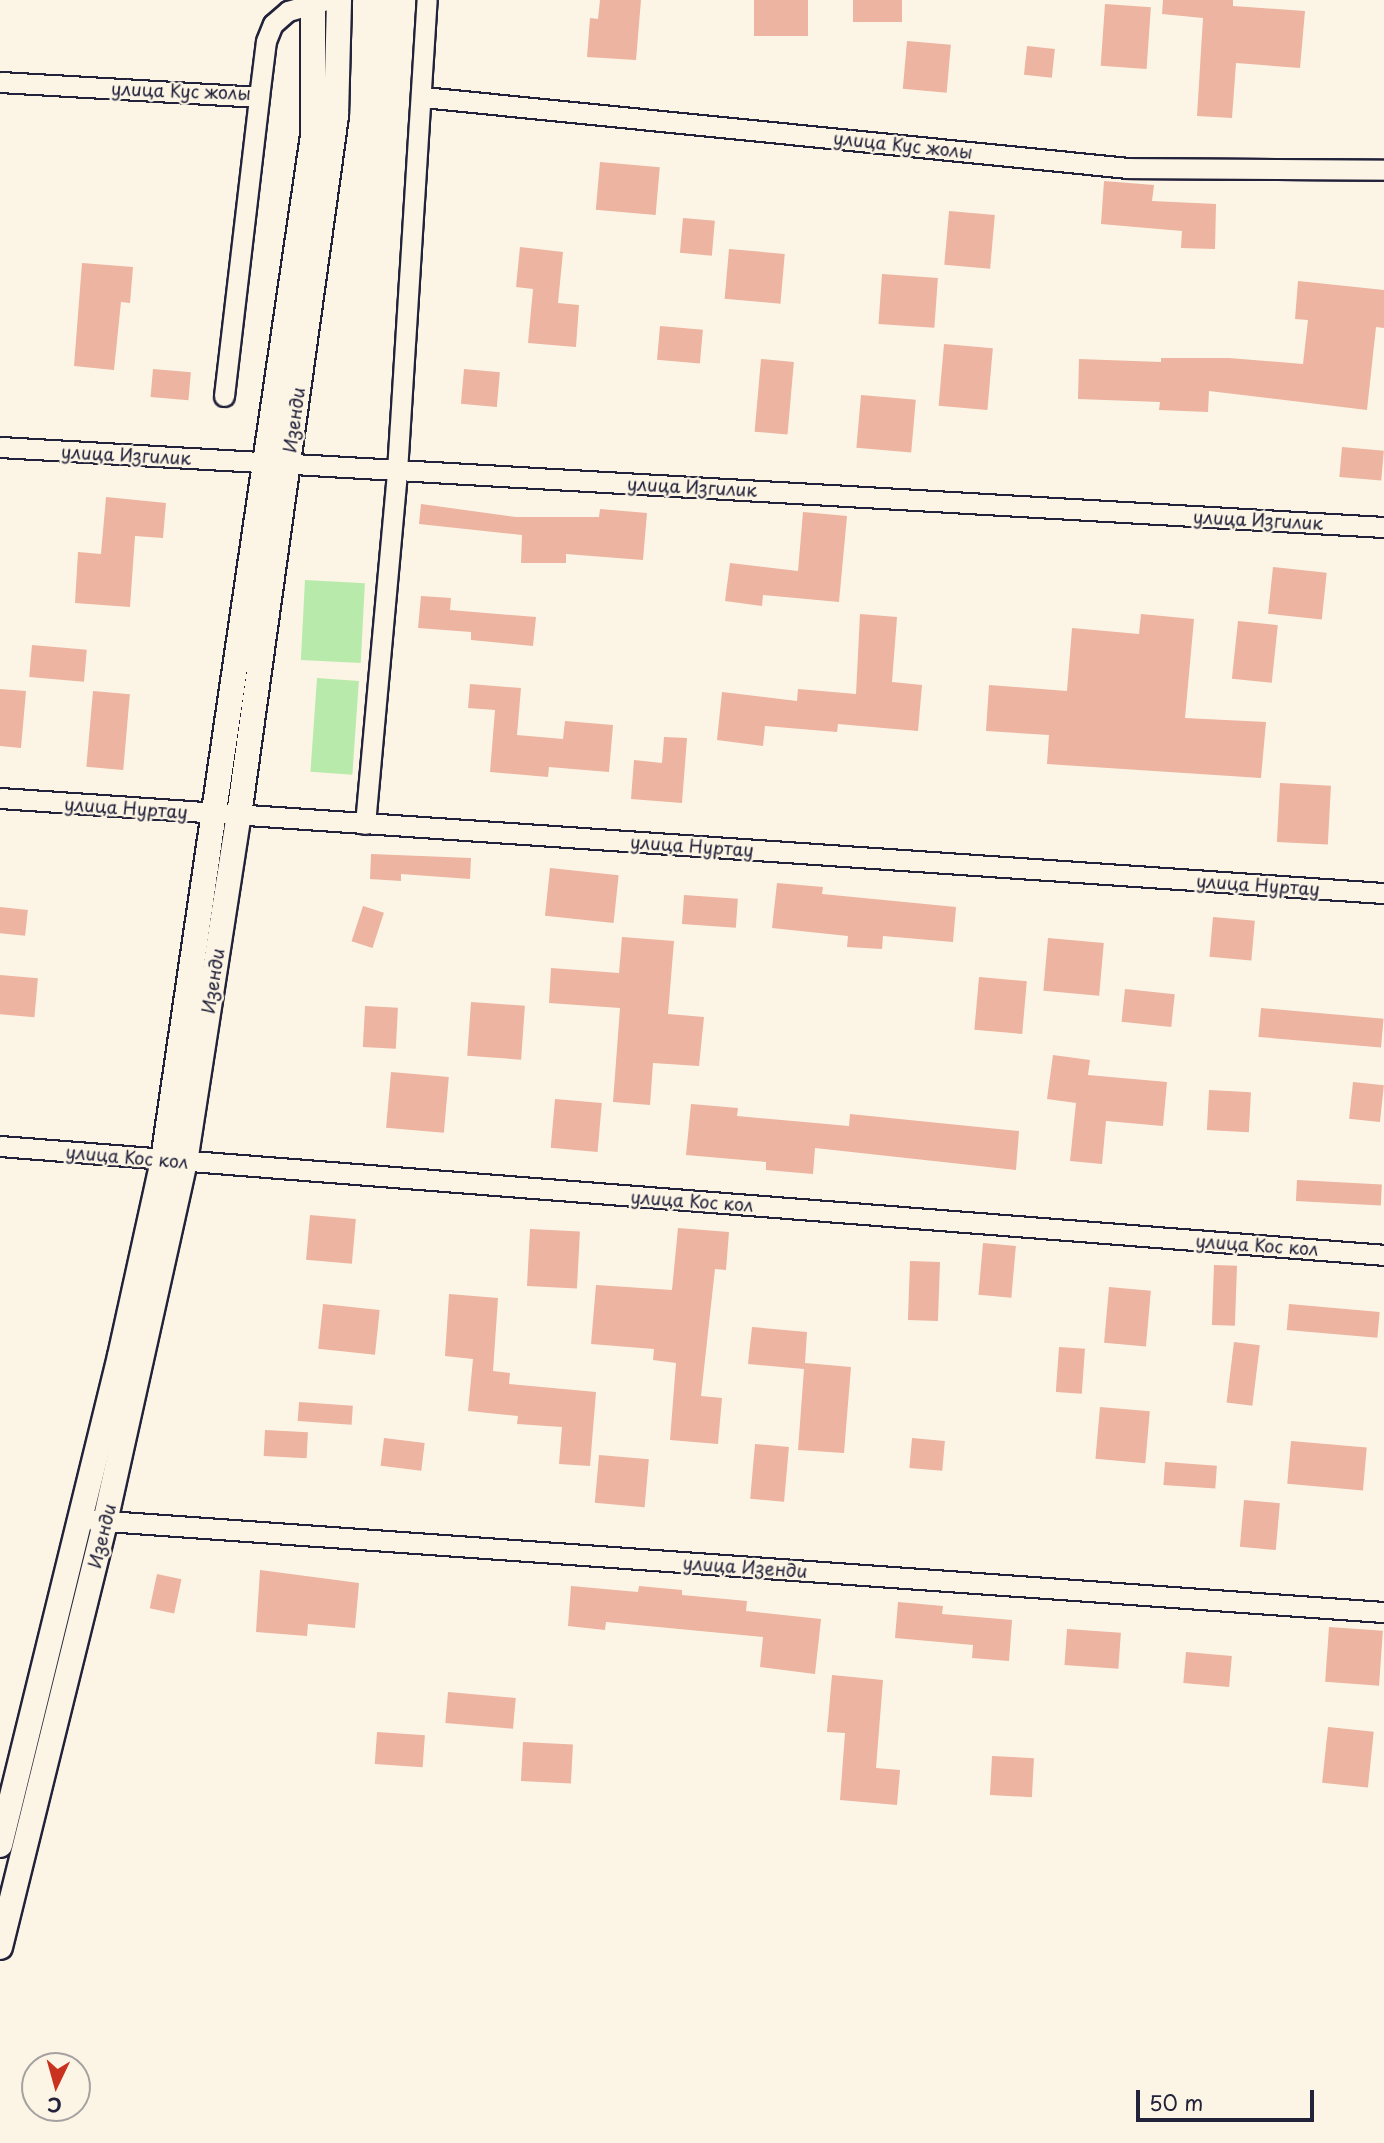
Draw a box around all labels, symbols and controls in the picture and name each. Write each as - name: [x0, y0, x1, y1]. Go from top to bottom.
- street label: улица Кус жолы: [109, 78, 253, 104]
- street label: улица Кус жолы: [831, 127, 975, 163]
- street label: Изенди: [279, 386, 309, 454]
- street label: улица Изгилик: [60, 441, 192, 469]
- street label: улица Изгилик: [626, 473, 758, 501]
- street label: улица Изгилик: [1192, 506, 1324, 534]
- street label: улица Нуртау: [63, 793, 189, 823]
- street label: улица Нуртау: [629, 831, 755, 861]
- street label: улица Нуртау: [1195, 870, 1321, 900]
- street label: Изенди: [197, 947, 229, 1015]
- street label: улица Кос кол: [63, 1141, 191, 1173]
- street label: улица Кос кол: [628, 1186, 756, 1216]
- street label: улица Кос кол: [1193, 1230, 1321, 1260]
- street label: Изенди: [84, 1501, 120, 1571]
- street label: улица Изенди: [682, 1552, 808, 1582]
- north arrow: [21, 2052, 91, 2122]
- scale bar: [1139, 2076, 1318, 2120]
- text: 50 m: [1149, 2086, 1203, 2118]
- text: С: [46, 2091, 63, 2120]

